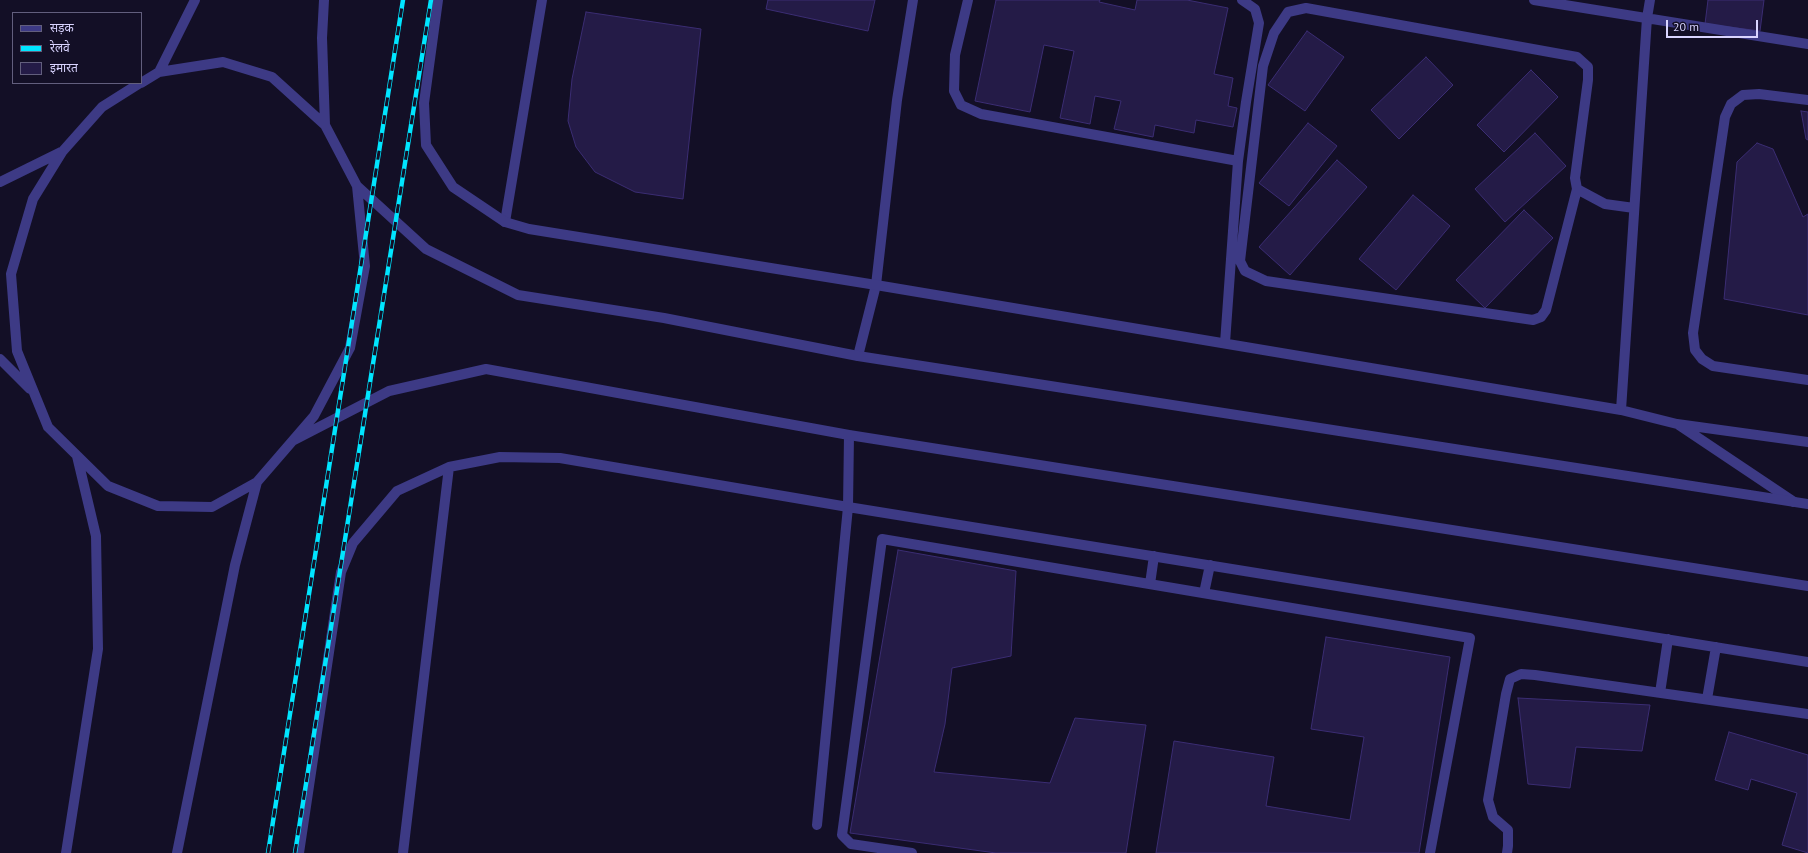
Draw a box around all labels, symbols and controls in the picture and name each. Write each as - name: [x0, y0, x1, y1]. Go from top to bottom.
- legend: [12, 12, 142, 84]
- scale bar: [1668, 12, 1760, 38]
- text: 20 m: [1673, 19, 1699, 34]
- text: सड़क: [50, 20, 74, 35]
- text: रेलवे: [50, 40, 70, 55]
- text: इमारत: [50, 60, 78, 75]

